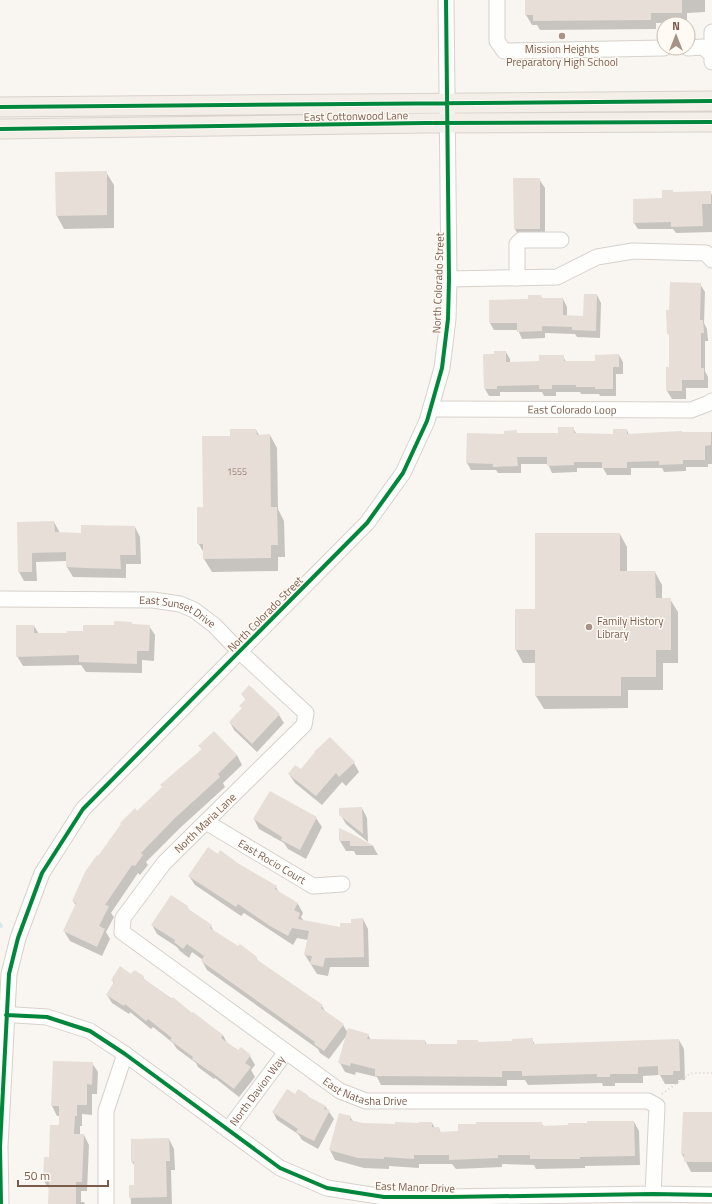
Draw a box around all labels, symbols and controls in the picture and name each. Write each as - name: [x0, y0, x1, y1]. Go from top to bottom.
- north arrow: [656, 16, 696, 56]
- text: N: [672, 18, 680, 34]
- marker: Mission Heights Preparatory High School: [557, 31, 567, 41]
- place label: Mission Heights Preparatory High School: [506, 41, 618, 70]
- street label: East Cottonwood Lane: [304, 107, 409, 125]
- street label: North Colorado Street: [428, 232, 448, 334]
- street label: East Colorado Loop: [527, 401, 617, 418]
- house number: 1555: [227, 465, 247, 478]
- street label: North Colorado Street: [224, 573, 306, 655]
- street label: East Sunset Drive: [139, 592, 219, 632]
- place label: Family History Library: [597, 613, 664, 642]
- marker: Family History Library: [584, 622, 594, 632]
- street label: North Maria Lane: [171, 789, 240, 857]
- street label: East Rocio Court: [235, 835, 309, 888]
- street label: North Davion Way: [226, 1052, 289, 1129]
- street label: East Natasha Drive: [320, 1073, 408, 1109]
- scale bar: [18, 1162, 108, 1188]
- text: 50 m: [24, 1166, 50, 1185]
- street label: East Manor Drive: [375, 1178, 456, 1196]

